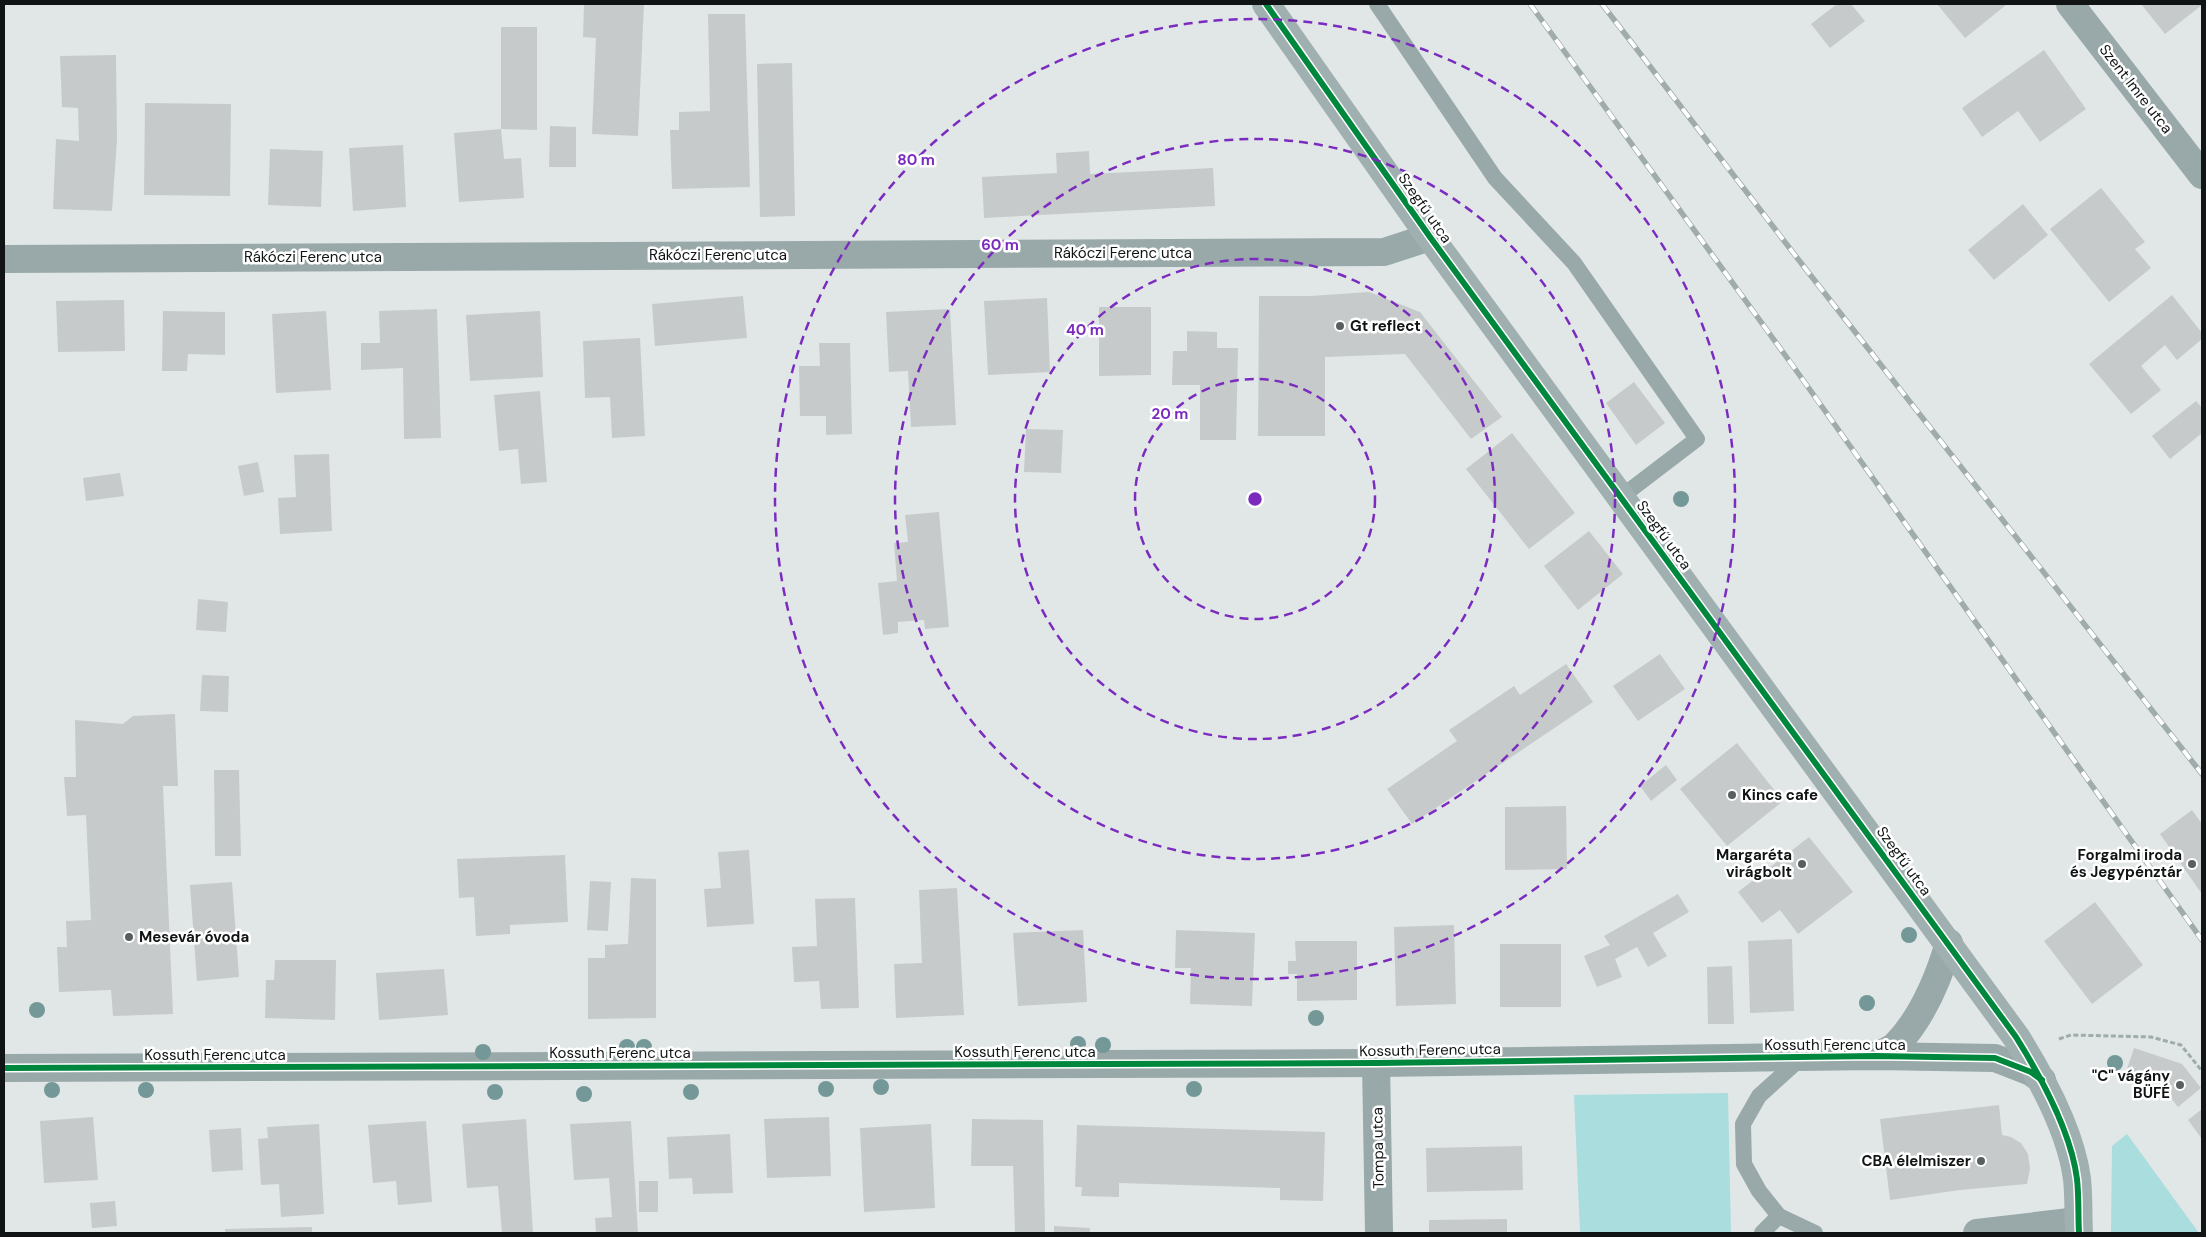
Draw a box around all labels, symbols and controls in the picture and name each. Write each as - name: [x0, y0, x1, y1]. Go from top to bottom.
- street label: Szent Imre utca: [2095, 40, 2177, 138]
- text: 80 m: [897, 150, 935, 170]
- street label: Szegfű utca: [1394, 169, 1456, 247]
- text: 60 m: [981, 235, 1019, 255]
- street label: Rákóczi Ferenc utca: [1054, 243, 1192, 263]
- street label: Rákóczi Ferenc utca: [649, 245, 787, 265]
- street label: Rákóczi Ferenc utca: [244, 247, 382, 267]
- place label: Gt reflect: [1350, 316, 1421, 336]
- text: 40 m: [1066, 320, 1104, 340]
- marker: Gt reflect: [1334, 320, 1346, 332]
- text: 20 m: [1152, 404, 1188, 424]
- centre of rings: [1246, 490, 1264, 508]
- street label: Szegfű utca: [1632, 496, 1696, 574]
- place label: Kincs cafe: [1742, 785, 1818, 805]
- marker: Kincs cafe: [1726, 789, 1738, 801]
- street label: Szegfű utca: [1872, 822, 1936, 900]
- place label: Margaréta virágbolt: [1716, 845, 1792, 882]
- place label: Forgalmi iroda és Jegypénztár: [2070, 845, 2182, 882]
- marker: Margaréta virágbolt: [1796, 858, 1808, 870]
- marker: Forgalmi iroda és Jegypénztár: [2186, 858, 2198, 870]
- place label: Mesevár óvoda: [139, 927, 249, 947]
- marker: Mesevár óvoda: [123, 931, 135, 943]
- street label: Kossuth Ferenc utca: [1764, 1035, 1906, 1055]
- street label: Kossuth Ferenc utca: [1359, 1039, 1501, 1061]
- street label: Kossuth Ferenc utca: [954, 1042, 1096, 1062]
- street label: Kossuth Ferenc utca: [549, 1043, 691, 1063]
- street label: Kossuth Ferenc utca: [144, 1045, 286, 1065]
- place label: "C" vágány BÜFÉ: [2092, 1066, 2170, 1103]
- marker: "C" vágány BÜFÉ: [2174, 1079, 2186, 1091]
- street label: Tompa utca: [1367, 1107, 1389, 1189]
- place label: CBA élelmiszer: [1861, 1151, 1971, 1171]
- marker: CBA élelmiszer: [1975, 1155, 1987, 1167]

